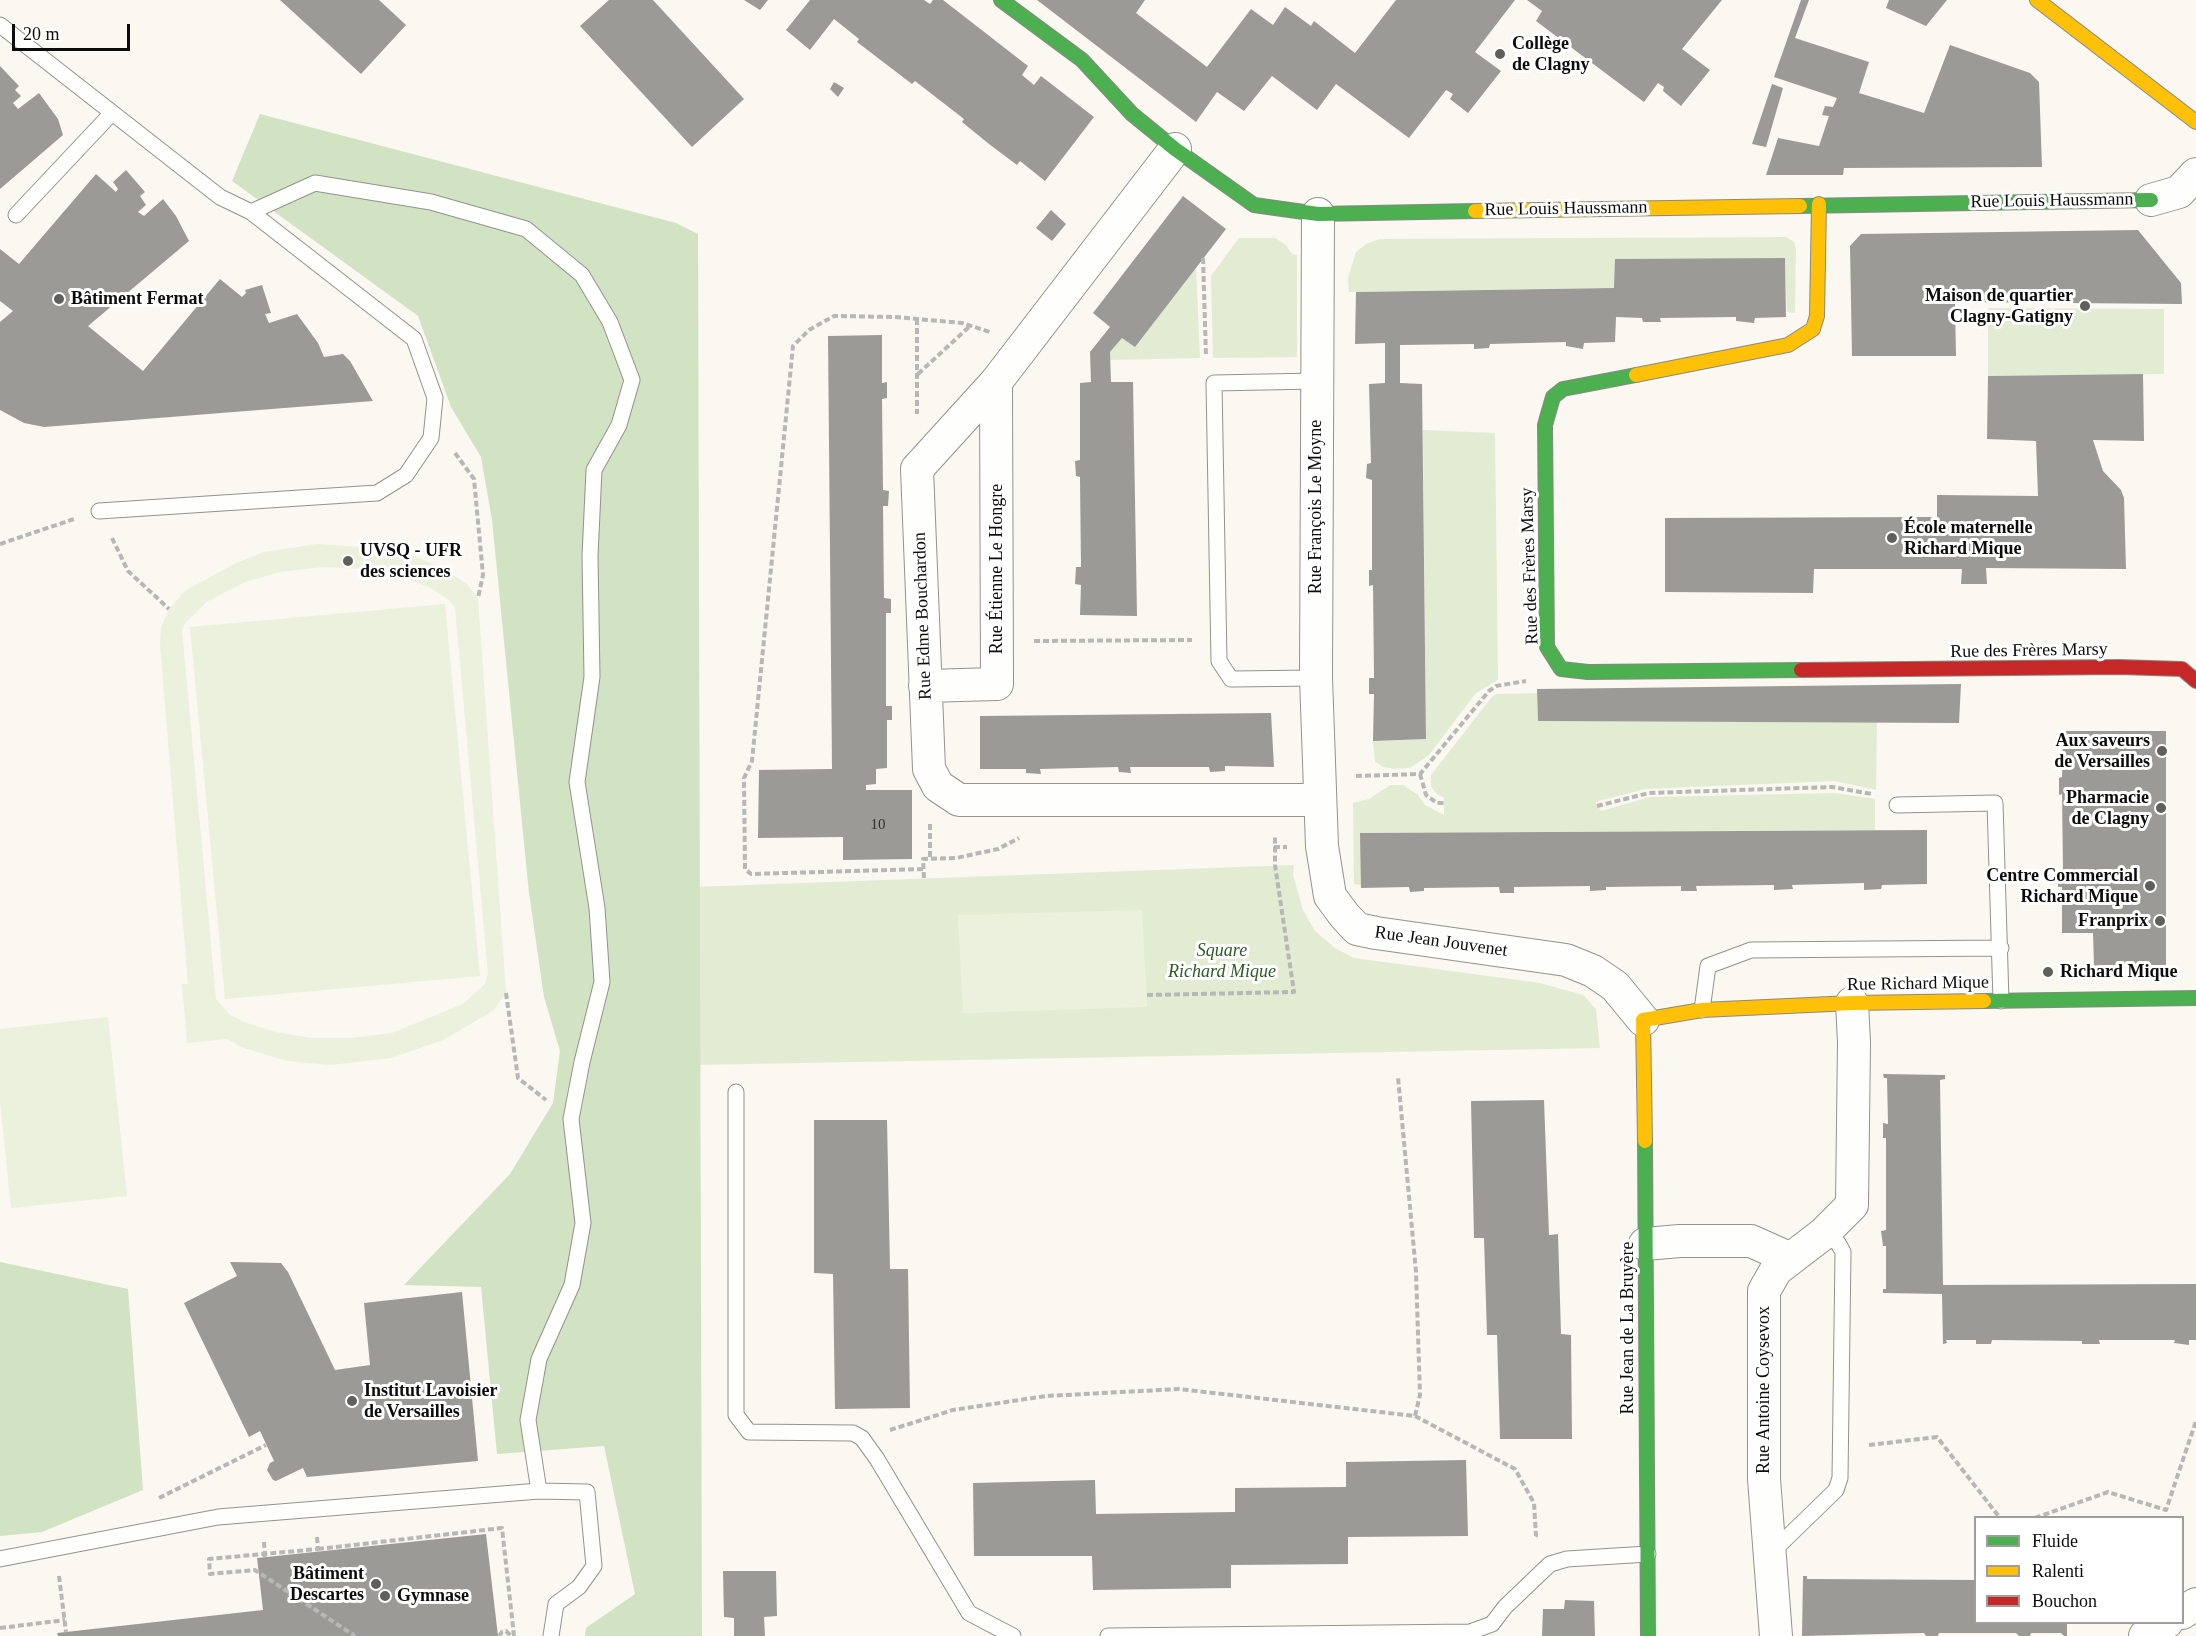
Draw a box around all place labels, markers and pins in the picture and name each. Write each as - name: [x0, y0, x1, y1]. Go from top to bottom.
- place label: Collège de Clagny: [1512, 33, 1590, 76]
- marker: Collège de Clagny: [1493, 47, 1507, 61]
- place label: Maison de quartier Clagny-Gatigny: [1925, 285, 2073, 328]
- place label: Bâtiment Fermat: [71, 288, 203, 310]
- marker: Bâtiment Fermat: [52, 292, 66, 306]
- marker: Maison de quartier Clagny-Gatigny: [2078, 299, 2092, 313]
- place label: École maternelle Richard Mique: [1904, 517, 2032, 560]
- marker: École maternelle Richard Mique: [1885, 531, 1899, 545]
- place label: UVSQ - UFR des sciences: [360, 540, 462, 582]
- marker: UVSQ - UFR des sciences: [341, 554, 355, 568]
- place label: Aux saveurs de Versailles: [2054, 730, 2150, 772]
- marker: Aux saveurs de Versailles: [2155, 744, 2169, 758]
- place label: Pharmacie de Clagny: [2066, 787, 2149, 830]
- marker: Pharmacie de Clagny: [2154, 801, 2168, 815]
- place label: Centre Commercial Richard Mique: [1986, 865, 2138, 908]
- marker: Centre Commercial Richard Mique: [2143, 879, 2157, 893]
- place label: Franprix: [2078, 910, 2148, 932]
- marker: Franprix: [2153, 914, 2167, 928]
- place label: Richard Mique: [2060, 961, 2178, 983]
- marker: Richard Mique: [2041, 965, 2055, 979]
- place label: Institut Lavoisier de Versailles: [364, 1380, 498, 1422]
- marker: Institut Lavoisier de Versailles: [345, 1394, 359, 1408]
- place label: Bâtiment Descartes: [290, 1563, 364, 1606]
- marker: Bâtiment Descartes: [369, 1577, 383, 1591]
- place label: Gymnase: [397, 1585, 469, 1607]
- marker: Gymnase: [378, 1589, 392, 1603]

